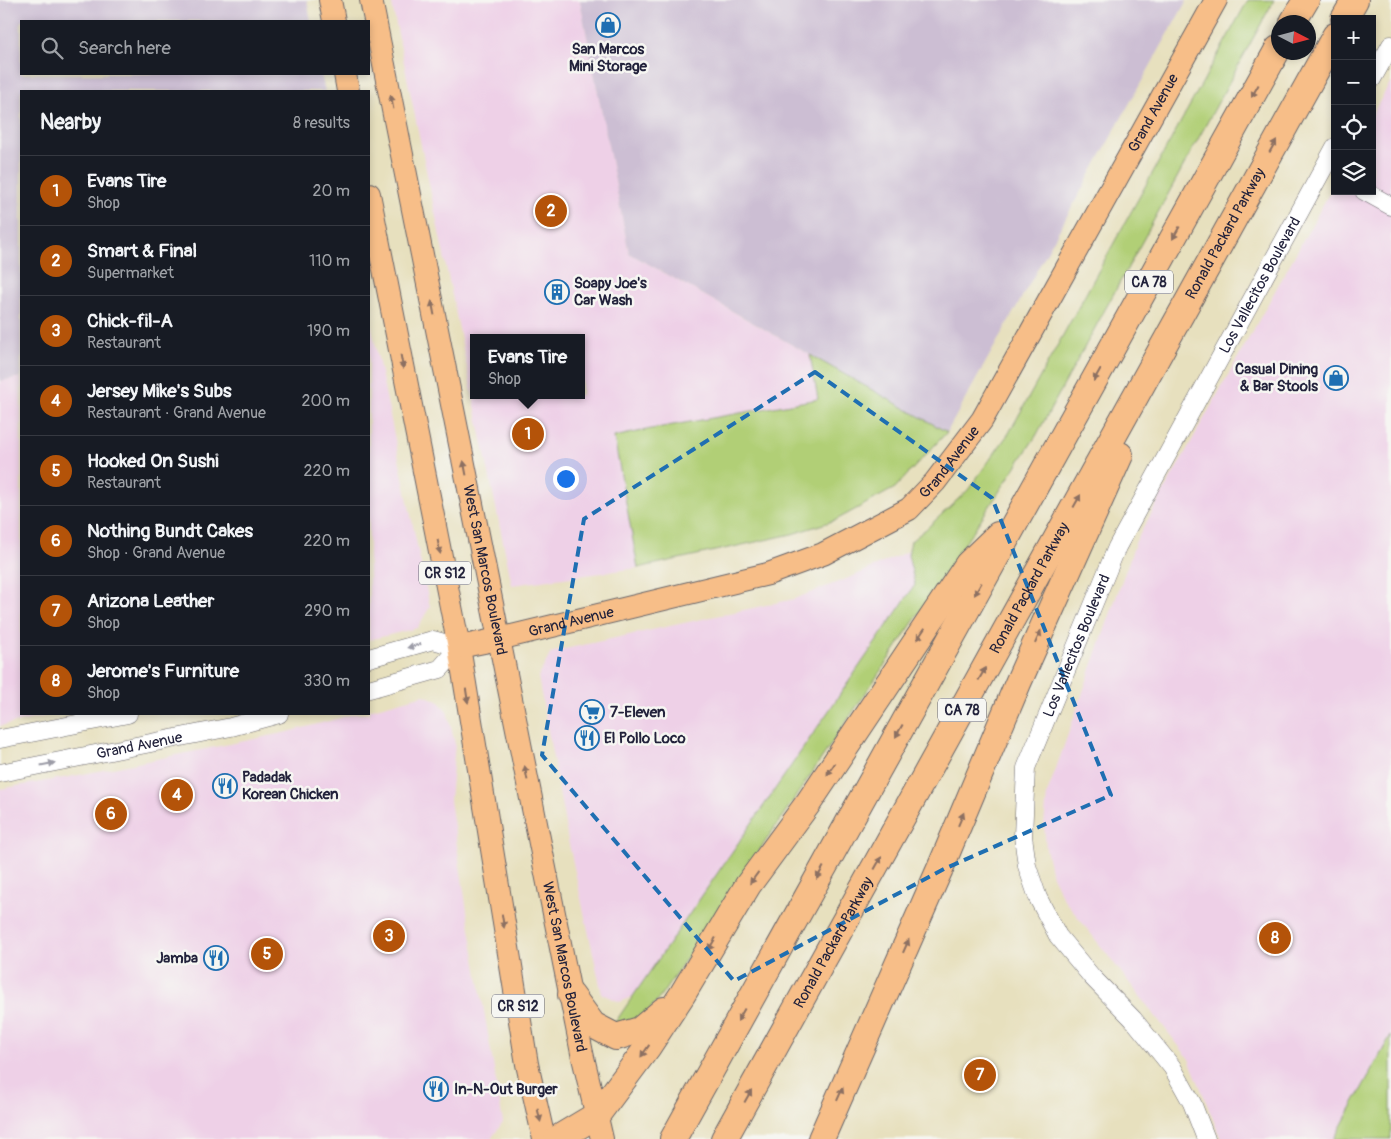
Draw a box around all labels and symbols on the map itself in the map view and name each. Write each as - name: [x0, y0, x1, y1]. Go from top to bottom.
- shop icon: San Marcos Mini Storage: [595, 12, 621, 38]
- north arrow: [1271, 15, 1316, 60]
- place label: San Marcos Mini Storage: [569, 40, 648, 76]
- street label: Grand Avenue: [1124, 70, 1183, 156]
- one-way arrow: [1251, 84, 1259, 99]
- one-way arrow: [387, 94, 395, 110]
- one-way arrow: [1269, 140, 1278, 153]
- street label: Ronald Packard Parkway: [1182, 164, 1270, 303]
- pin: 2: [535, 192, 567, 230]
- street label: Los Vallecitos Boulevard: [1215, 214, 1305, 357]
- one-way arrow: [1172, 226, 1180, 241]
- road number: CA 78: [1125, 270, 1173, 294]
- place label: Soapy Joe's Car Wash: [574, 274, 647, 310]
- building icon: Soapy Joe's Car Wash: [544, 279, 570, 305]
- one-way arrow: [429, 301, 437, 316]
- one-way arrow: [399, 355, 407, 371]
- place label: Casual Dining & Bar Stools: [1235, 360, 1318, 396]
- shop icon: Casual Dining & Bar Stools: [1323, 365, 1349, 391]
- one-way arrow: [1092, 368, 1101, 382]
- pin: 1: [512, 415, 544, 453]
- street label: Grand Avenue: [915, 422, 984, 503]
- one-way arrow: [460, 459, 468, 475]
- your location: [553, 466, 579, 492]
- street label: West San Marcos Boulevard: [458, 483, 511, 657]
- one-way arrow: [1073, 494, 1081, 509]
- street label: Ronald Packard Parkway: [986, 519, 1074, 657]
- one-way arrow: [436, 540, 444, 556]
- road number: CR S12: [419, 562, 471, 584]
- street label: Los Vallecitos Boulevard: [1039, 572, 1115, 720]
- one-way arrow: [973, 582, 982, 595]
- street label: Grand Avenue: [527, 602, 616, 642]
- one-way arrow: [916, 627, 926, 641]
- one-way arrow: [1035, 630, 1043, 644]
- one-way arrow: [407, 642, 422, 650]
- one-way arrow: [978, 667, 986, 682]
- one-way arrow: [464, 688, 472, 704]
- road number: CA 78: [938, 698, 986, 722]
- supermarket icon: 7-Eleven: [579, 699, 605, 725]
- place label: 7-Eleven: [610, 703, 666, 722]
- one-way arrow: [895, 724, 903, 738]
- restaurant icon: El Pollo Loco: [574, 725, 600, 751]
- street label: Grand Avenue: [95, 728, 185, 764]
- place label: El Pollo Loco: [604, 729, 686, 748]
- one-way arrow: [40, 760, 55, 768]
- one-way arrow: [826, 762, 836, 776]
- one-way arrow: [522, 765, 530, 780]
- place label: Padadak Korean Chicken: [242, 768, 339, 804]
- restaurant icon: Padadak Korean Chicken: [212, 773, 238, 799]
- pin: 4: [161, 776, 193, 814]
- pin: 6: [95, 795, 127, 833]
- one-way arrow: [957, 812, 965, 826]
- one-way arrow: [874, 856, 883, 869]
- one-way arrow: [816, 866, 824, 880]
- one-way arrow: [749, 871, 759, 885]
- street label: Ronald Packard Parkway: [790, 873, 878, 1012]
- street label: West San Marcos Boulevard: [538, 880, 591, 1054]
- one-way arrow: [500, 913, 508, 929]
- pin: 3: [373, 917, 405, 955]
- pin: 8: [1259, 919, 1291, 957]
- pin: 5: [251, 935, 283, 973]
- one-way arrow: [708, 937, 717, 950]
- one-way arrow: [902, 939, 910, 953]
- restaurant icon: Jamba: [203, 945, 229, 971]
- place label: Jamba: [156, 949, 198, 968]
- road number: CR S12: [492, 994, 544, 1018]
- one-way arrow: [737, 1008, 745, 1023]
- one-way arrow: [640, 1044, 650, 1057]
- pin: 7: [964, 1056, 996, 1094]
- restaurant icon: In-N-Out Burger: [423, 1076, 449, 1102]
- place label: In-N-Out Burger: [454, 1080, 558, 1099]
- one-way arrow: [837, 1087, 845, 1101]
- one-way arrow: [744, 1089, 752, 1104]
- one-way arrow: [535, 1108, 543, 1123]

